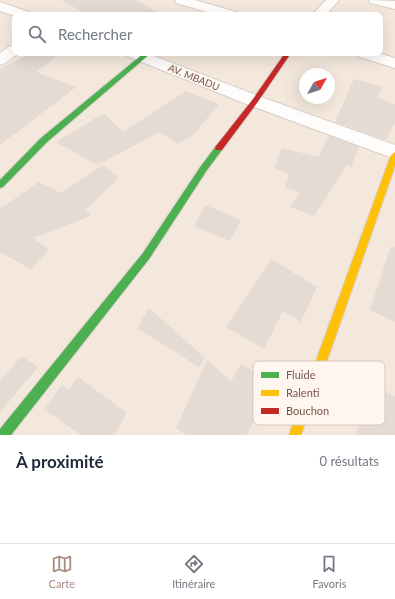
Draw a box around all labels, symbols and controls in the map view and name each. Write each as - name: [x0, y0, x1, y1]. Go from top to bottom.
- search box: [12, 12, 383, 56]
- icon: search: [26, 23, 48, 45]
- text: Rechercher: [58, 25, 132, 43]
- street label: AV. MBADU: [166, 61, 222, 93]
- north arrow: [299, 68, 335, 104]
- legend: [253, 361, 385, 425]
- text: Fluide: [286, 368, 316, 381]
- text: Ralenti: [286, 386, 320, 399]
- text: Bouchon: [286, 404, 329, 417]
- text: À proximité: [16, 451, 104, 472]
- text: 0 résultats: [320, 453, 379, 469]
- tab: Carte: [49, 553, 75, 590]
- tab: Itinéraire: [172, 553, 215, 590]
- tab: Favoris: [312, 553, 346, 590]

